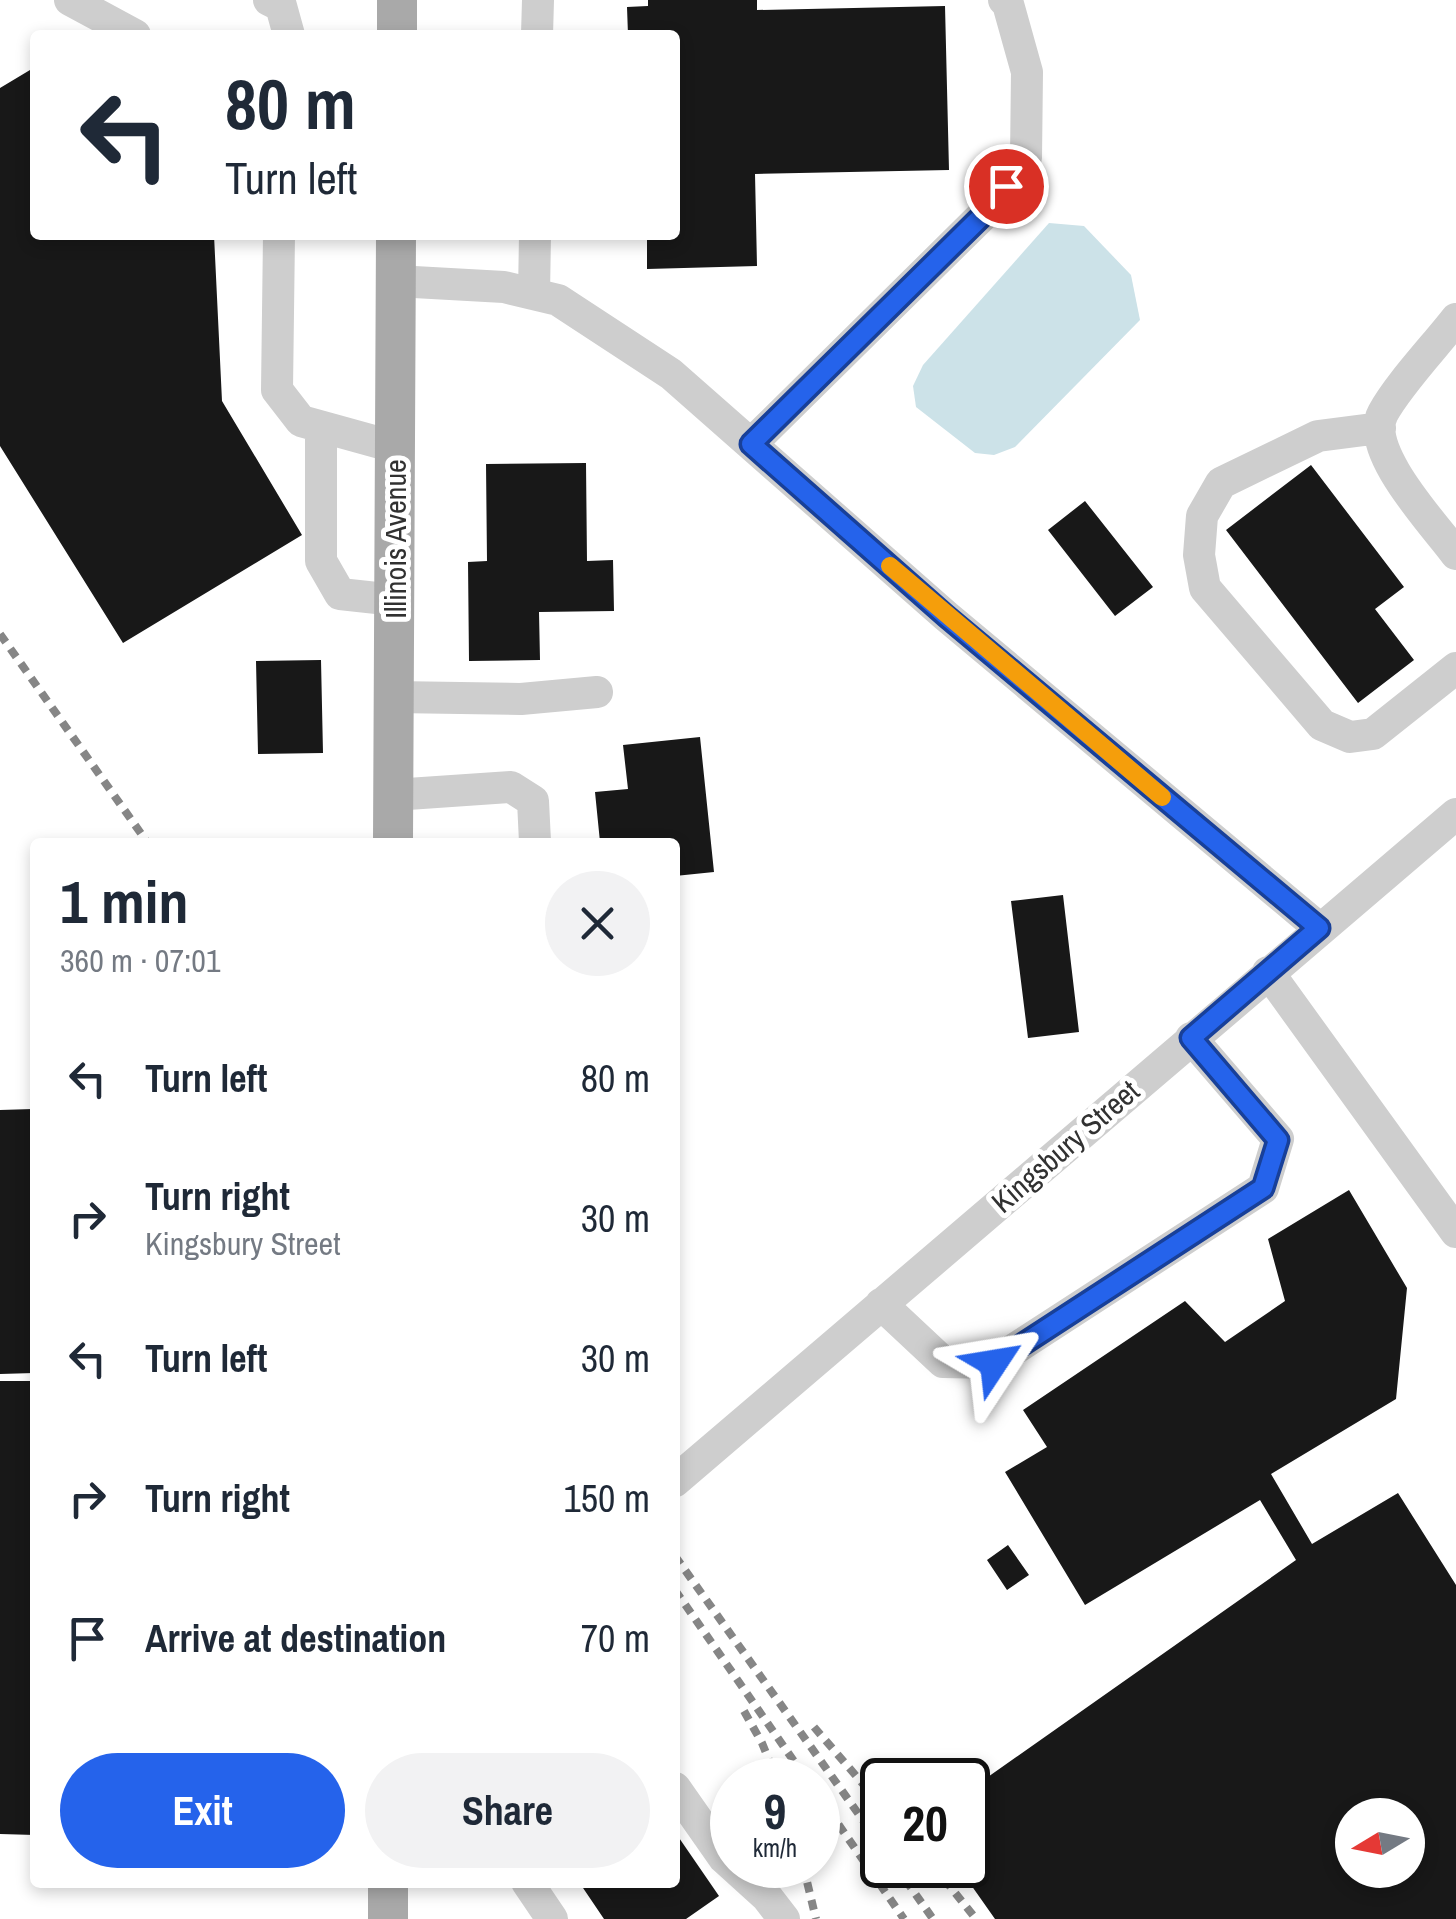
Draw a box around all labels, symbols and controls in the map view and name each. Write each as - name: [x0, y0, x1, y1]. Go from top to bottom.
- text: 80 m: [225, 57, 356, 151]
- icon: left: [60, 70, 190, 200]
- pin: [964, 144, 1049, 229]
- text: Turn left: [225, 147, 357, 208]
- icon: arrive: [979, 159, 1034, 214]
- street label: Illinois Avenue: [375, 459, 415, 619]
- text: 1 min: [60, 861, 189, 942]
- button: close: [545, 871, 650, 976]
- text: 360 m · 07:01: [60, 939, 220, 982]
- icon: left: [60, 1051, 115, 1106]
- text: Turn left: [145, 1053, 267, 1104]
- text: 80 m: [581, 1053, 650, 1104]
- street label: Kingsbury Street: [983, 1071, 1147, 1221]
- text: Turn right: [145, 1171, 290, 1222]
- icon: right: [60, 1191, 115, 1246]
- text: 30 m: [581, 1193, 650, 1244]
- text: Kingsbury Street: [145, 1222, 340, 1265]
- position arrow: [942, 1311, 1046, 1415]
- icon: left: [60, 1331, 115, 1386]
- text: Turn left: [145, 1333, 267, 1384]
- text: 30 m: [581, 1333, 650, 1384]
- icon: right: [60, 1471, 115, 1526]
- text: Turn right: [145, 1473, 290, 1524]
- text: 150 m: [563, 1473, 650, 1524]
- icon: arrive: [60, 1611, 115, 1666]
- text: Arrive at destination: [145, 1613, 446, 1664]
- text: 70 m: [581, 1613, 650, 1664]
- button: Exit: [60, 1753, 345, 1868]
- button: Share: [365, 1753, 650, 1868]
- speed limit sign: 20: [860, 1758, 990, 1888]
- text: 9: [764, 1777, 786, 1845]
- north arrow: [1335, 1798, 1425, 1888]
- map controls: [1335, 1798, 1425, 1888]
- text: km/h: [753, 1831, 797, 1865]

